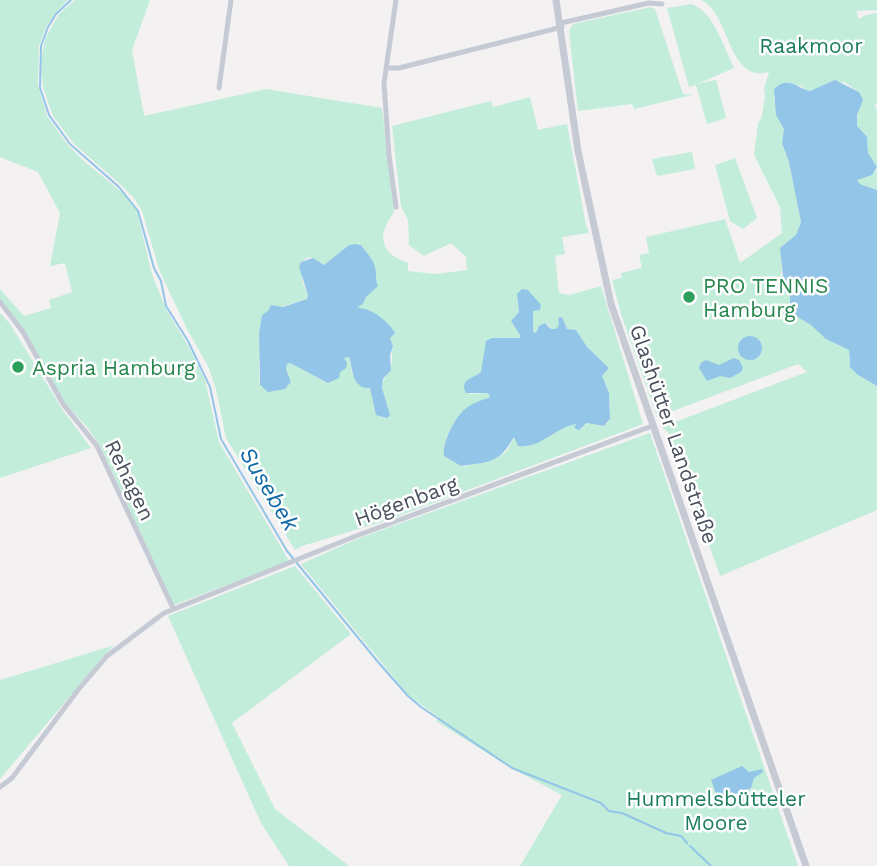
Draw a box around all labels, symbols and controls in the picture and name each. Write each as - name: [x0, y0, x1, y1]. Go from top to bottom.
- park label: Raakmoor: [759, 33, 863, 58]
- place label: PRO TENNIS Hamburg: [703, 273, 829, 322]
- marker: PRO TENNIS Hamburg: [681, 289, 697, 305]
- street label: Glashütter Landstraße: [625, 321, 723, 547]
- place label: Aspria Hamburg: [32, 355, 196, 380]
- marker: Aspria Hamburg: [10, 359, 26, 375]
- street label: Rehagen: [100, 435, 160, 525]
- water label: Susebek: [234, 442, 305, 537]
- street label: Högenbarg: [351, 470, 462, 531]
- park label: Hummelsbütteler Moore: [626, 786, 806, 835]

